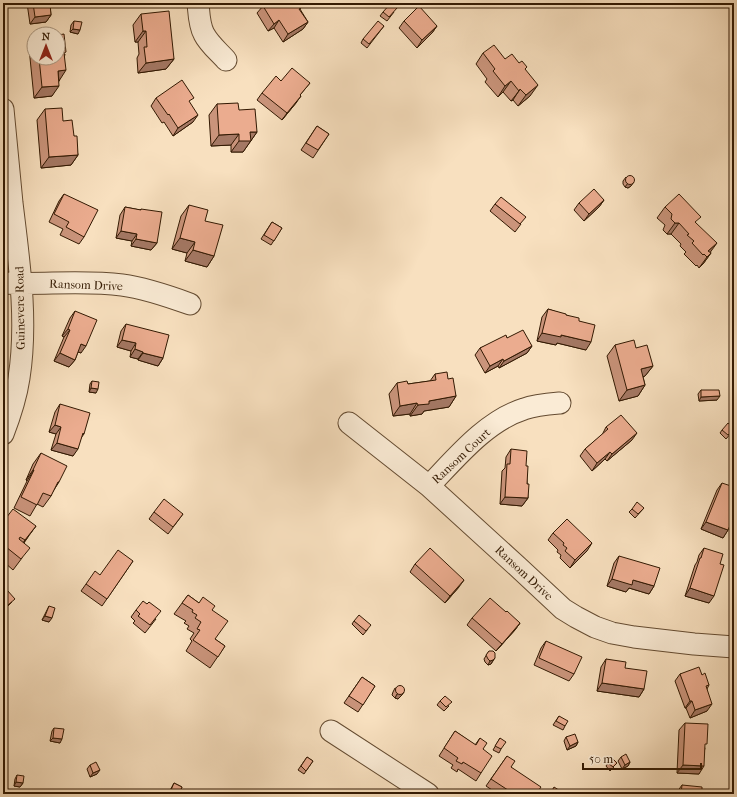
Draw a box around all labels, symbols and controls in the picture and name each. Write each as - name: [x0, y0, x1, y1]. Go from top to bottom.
- north arrow: [26, 26, 66, 66]
- text: N: [42, 30, 51, 43]
- street label: Guinevere Road: [12, 266, 28, 350]
- street label: Ransom Drive: [49, 277, 123, 293]
- street label: Ransom Court: [429, 425, 494, 487]
- street label: Ransom Drive: [492, 543, 556, 603]
- scale bar: [583, 745, 701, 771]
- text: 50 m: [589, 752, 613, 766]

